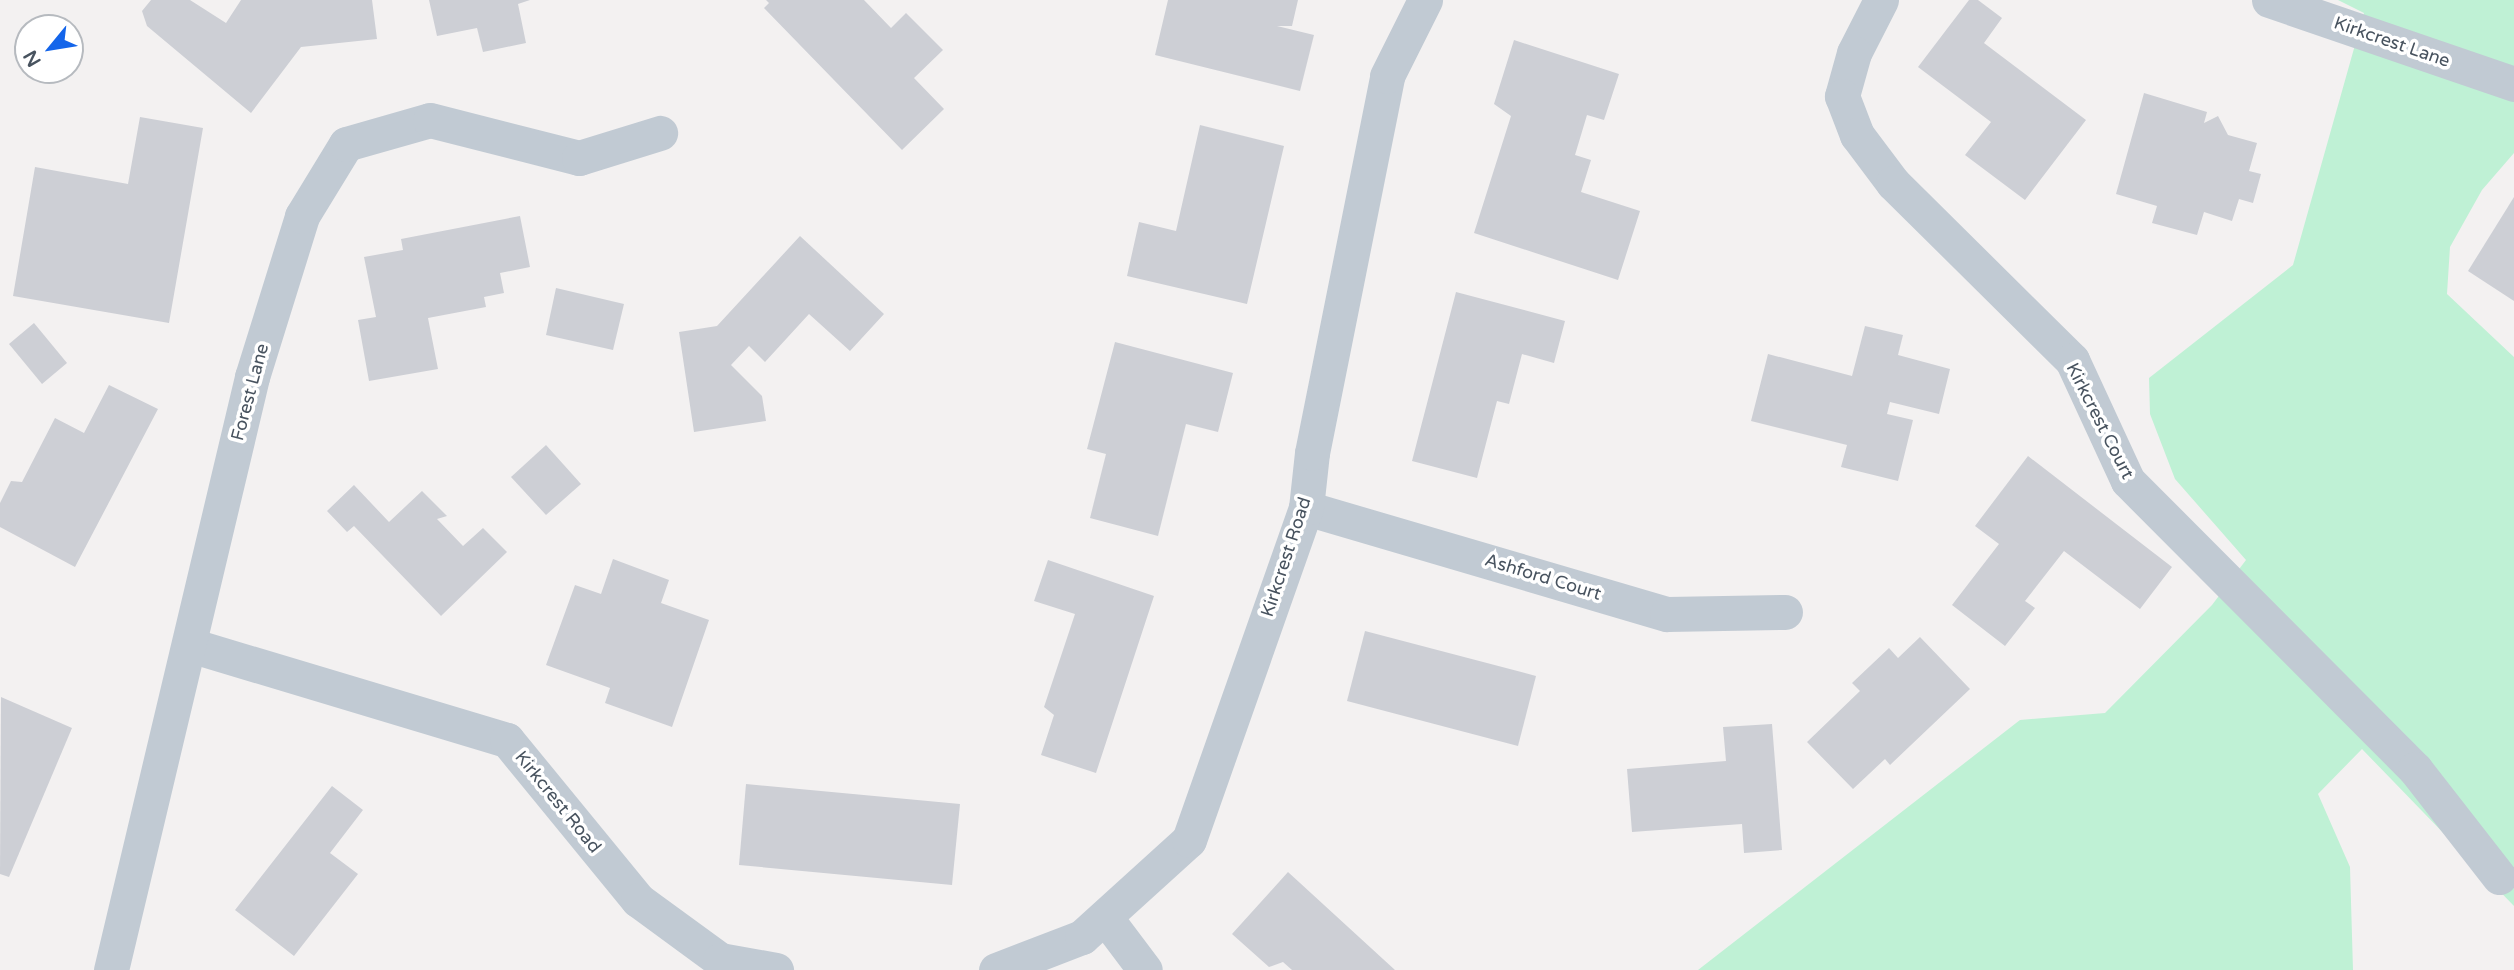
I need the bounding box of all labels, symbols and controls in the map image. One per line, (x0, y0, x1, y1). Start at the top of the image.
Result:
street label: Kirkcrest Lane (2331, 12, 2453, 72)
north arrow (14, 14, 84, 84)
text: N (19, 46, 46, 71)
street label: Forest Lane (227, 341, 273, 443)
street label: Kirkcrest Court (2061, 359, 2139, 483)
street label: Kirkcrest Road (1256, 494, 1316, 620)
street label: Ashford Court (1482, 549, 1604, 605)
street label: Kirkcrest Road (510, 747, 606, 857)

